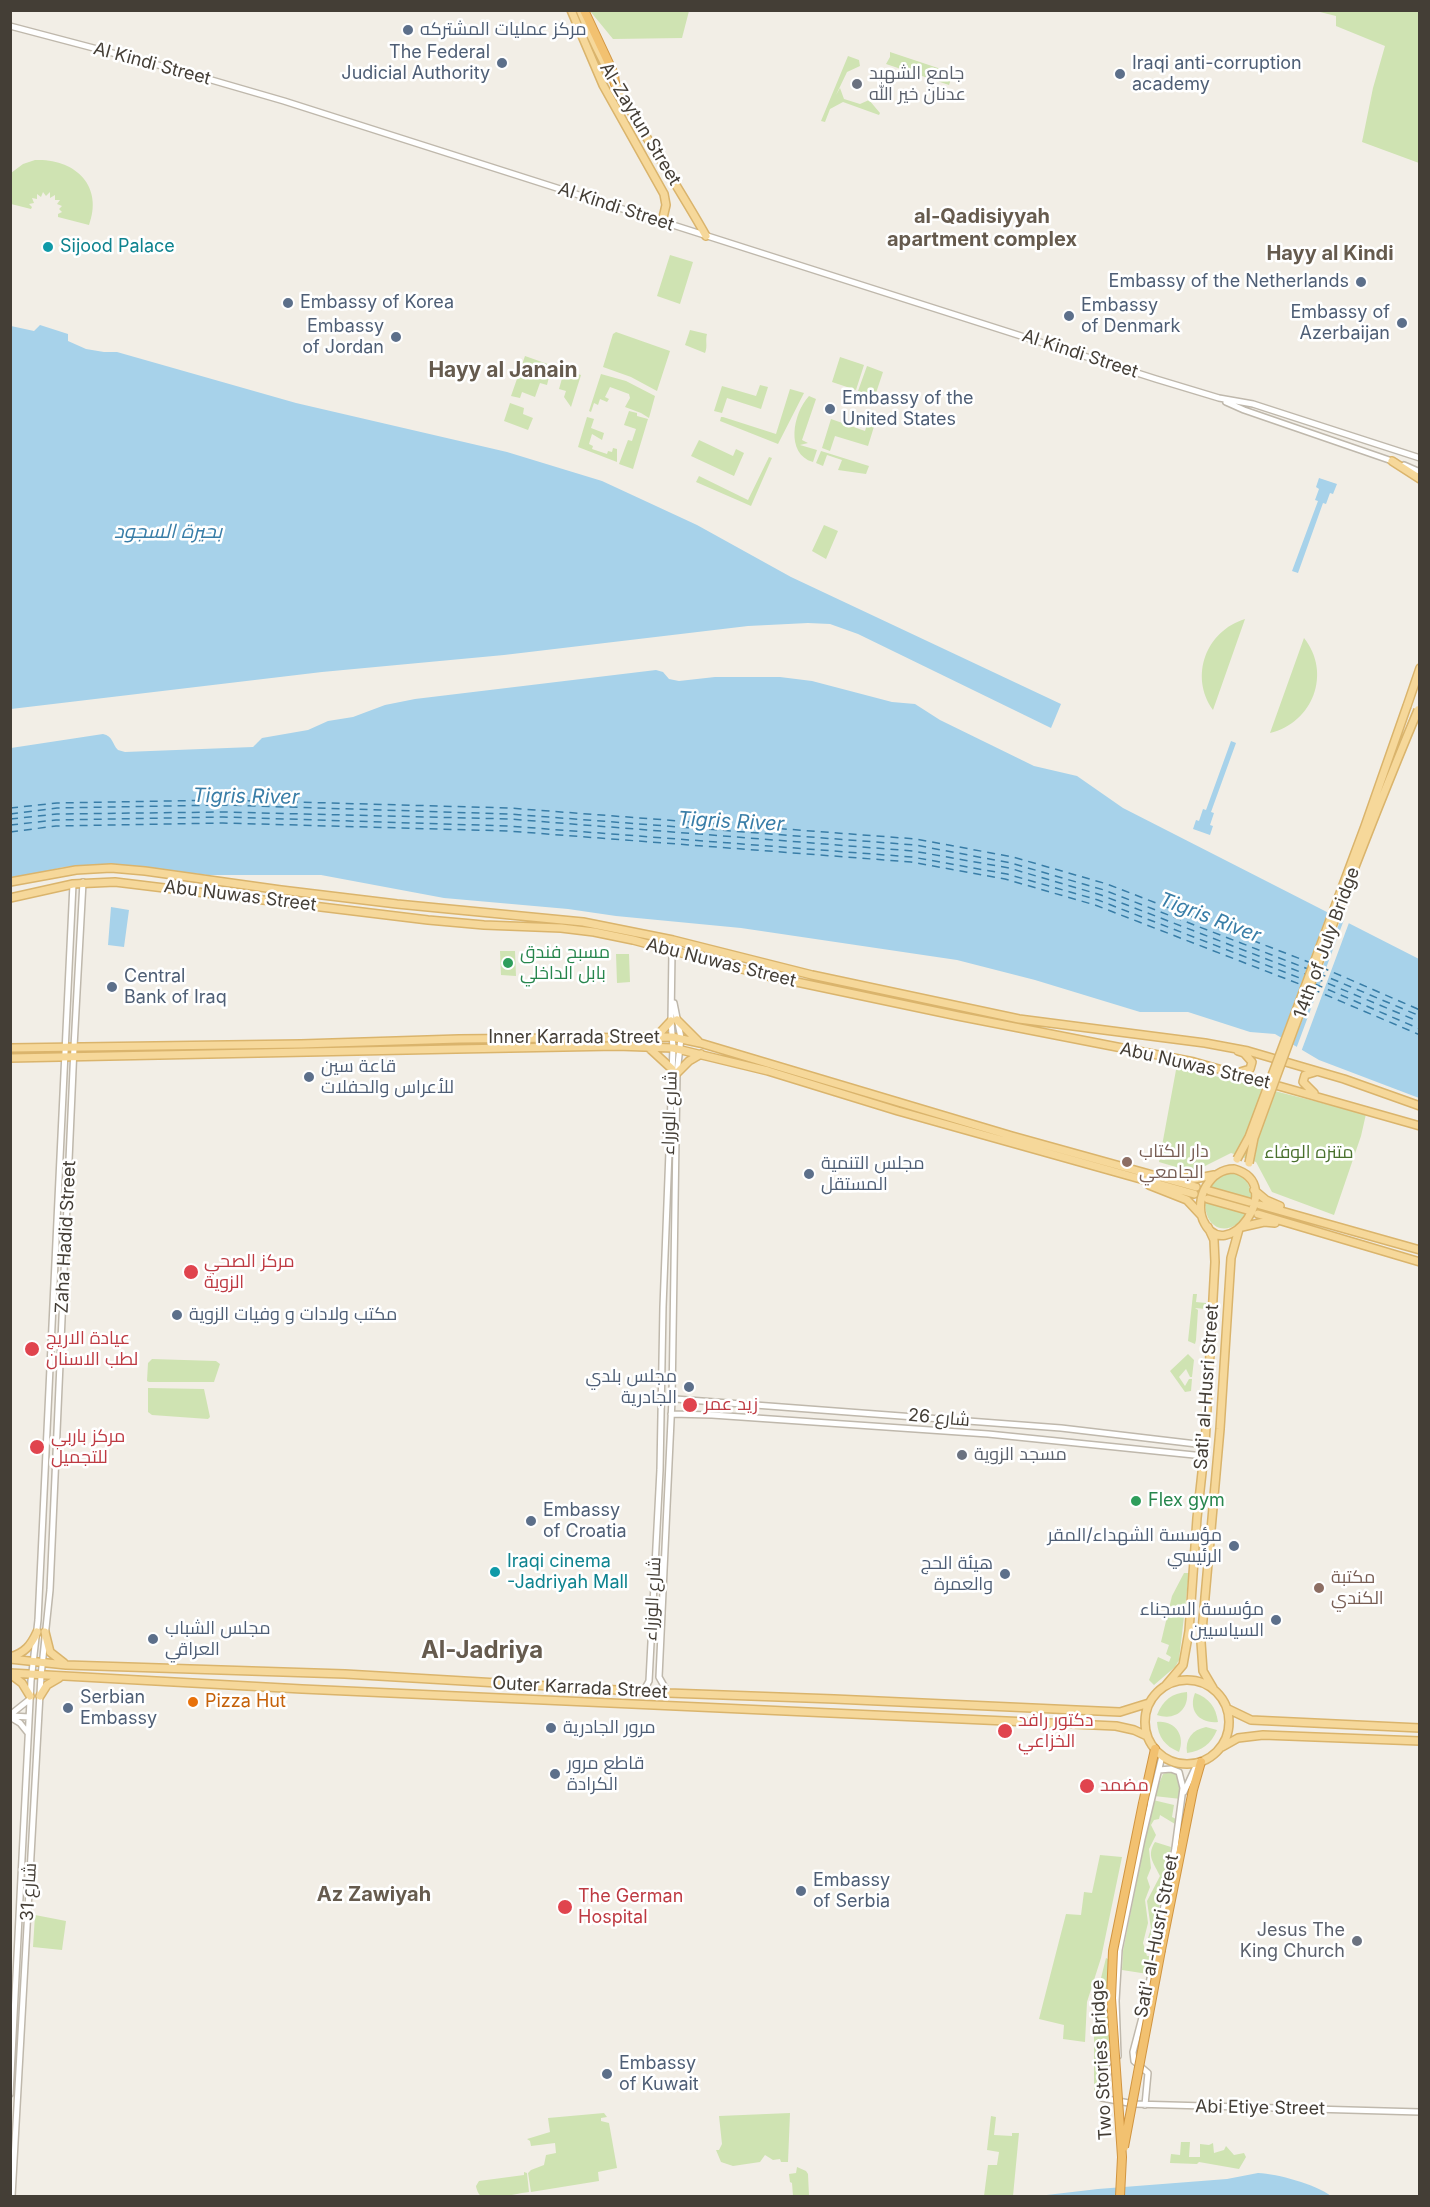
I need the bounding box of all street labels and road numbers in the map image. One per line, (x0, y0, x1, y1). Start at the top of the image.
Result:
street label: Al Kindi Street (91, 38, 213, 90)
street label: Al-Zaytun Street (595, 59, 685, 189)
street label: Al Kindi Street (555, 178, 677, 236)
street label: Al Kindi Street (1019, 325, 1141, 383)
street label: 14th of July Bridge (1290, 864, 1364, 1022)
street label: Abu Nuwas Street (162, 876, 318, 916)
street label: Abu Nuwas Street (644, 934, 798, 992)
street label: Inner Karrada Street (488, 1027, 660, 1049)
street label: Abu Nuwas Street (1118, 1038, 1272, 1094)
street label: شارع الوزراء (658, 1071, 682, 1155)
street label: Zaha Hadid Street (51, 1160, 81, 1314)
street label: Sati' al-Husri Street (1190, 1303, 1224, 1471)
street label: شارع 26 (907, 1405, 971, 1431)
street label: شارع الوزراء (640, 1556, 666, 1642)
street label: Outer Karrada Street (492, 1673, 668, 1703)
street label: Sati' al-Husri Street (1131, 1853, 1183, 2019)
street label: شارع 31 (17, 1862, 41, 1922)
street label: Two Stories Bridge (1087, 1979, 1117, 2141)
street label: Abi Etiye Street (1195, 2096, 1325, 2120)

